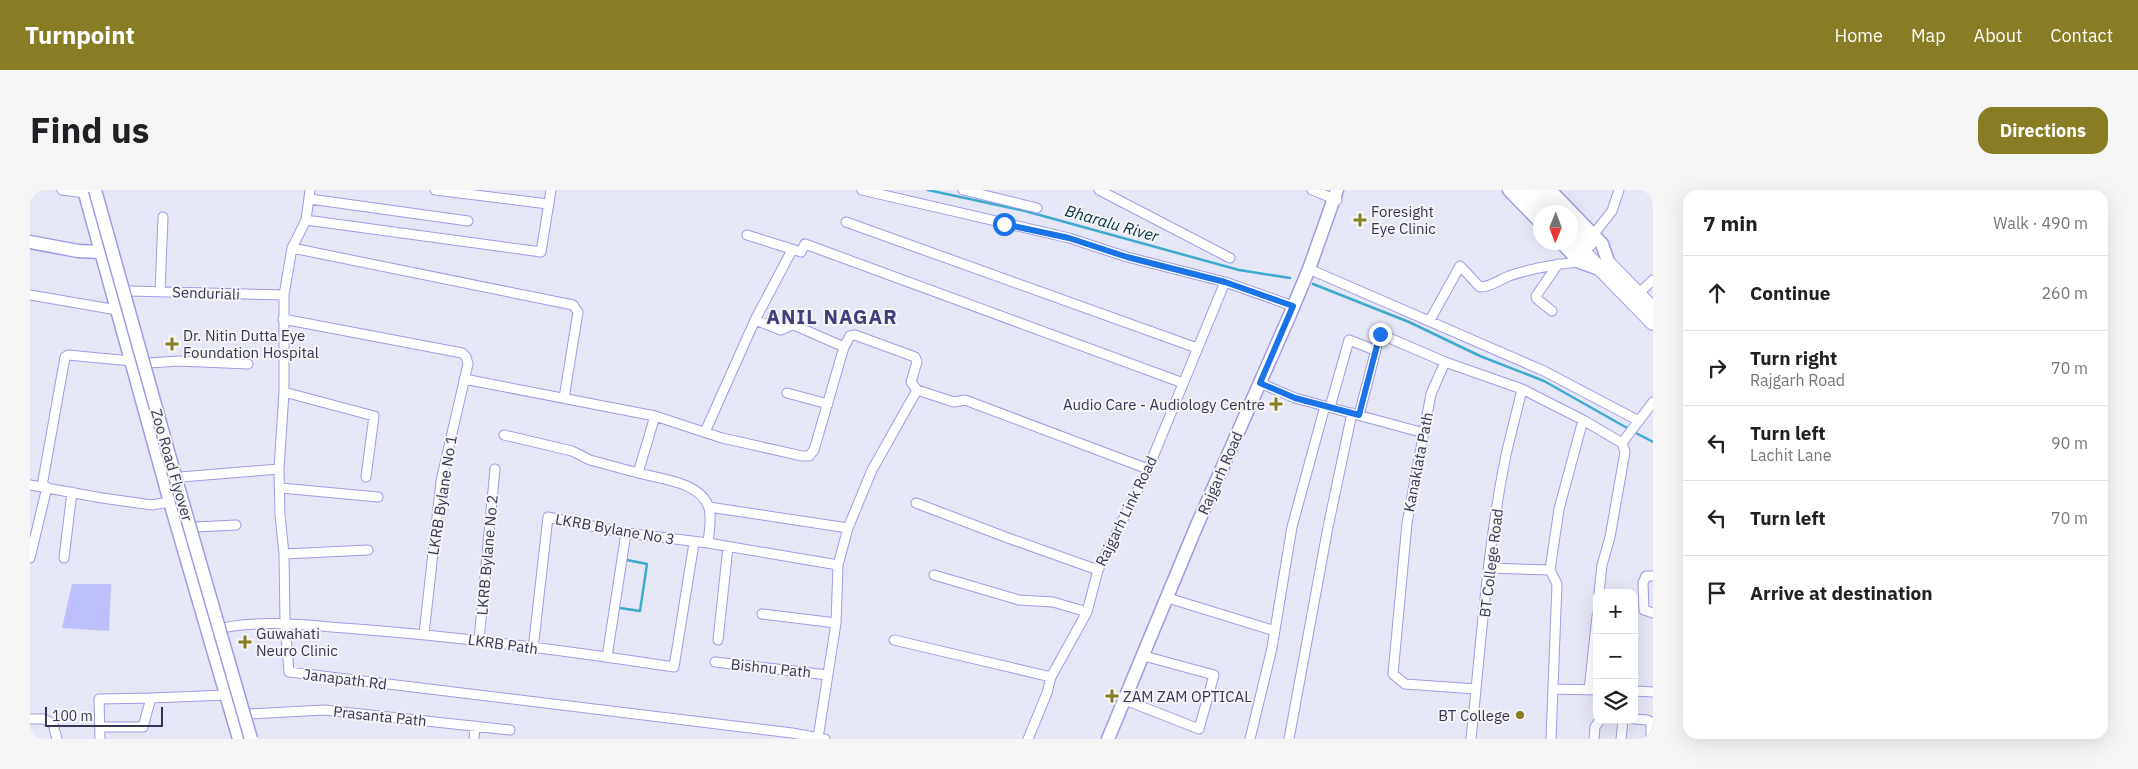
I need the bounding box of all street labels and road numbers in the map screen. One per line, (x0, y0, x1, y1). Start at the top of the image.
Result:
street label: Senduriali (172, 282, 240, 304)
street label: Zoo Road Flyover (147, 407, 197, 524)
street label: Kanaklata Path (1399, 410, 1437, 514)
street label: Rajgarh Road (1193, 428, 1247, 518)
street label: LKRB Bylane No 1 (423, 434, 461, 556)
street label: Rajgarh Link Road (1091, 453, 1161, 569)
street label: LKRB Bylane No 2 (472, 494, 502, 616)
street label: BT College Road (1475, 507, 1507, 619)
street label: LKRB Bylane No 3 (554, 509, 676, 549)
street label: LKRB Path (467, 630, 539, 658)
street label: Bishnu Path (730, 654, 812, 682)
street label: Janapath Rd (302, 664, 388, 694)
street label: Prasanta Path (332, 702, 428, 730)

